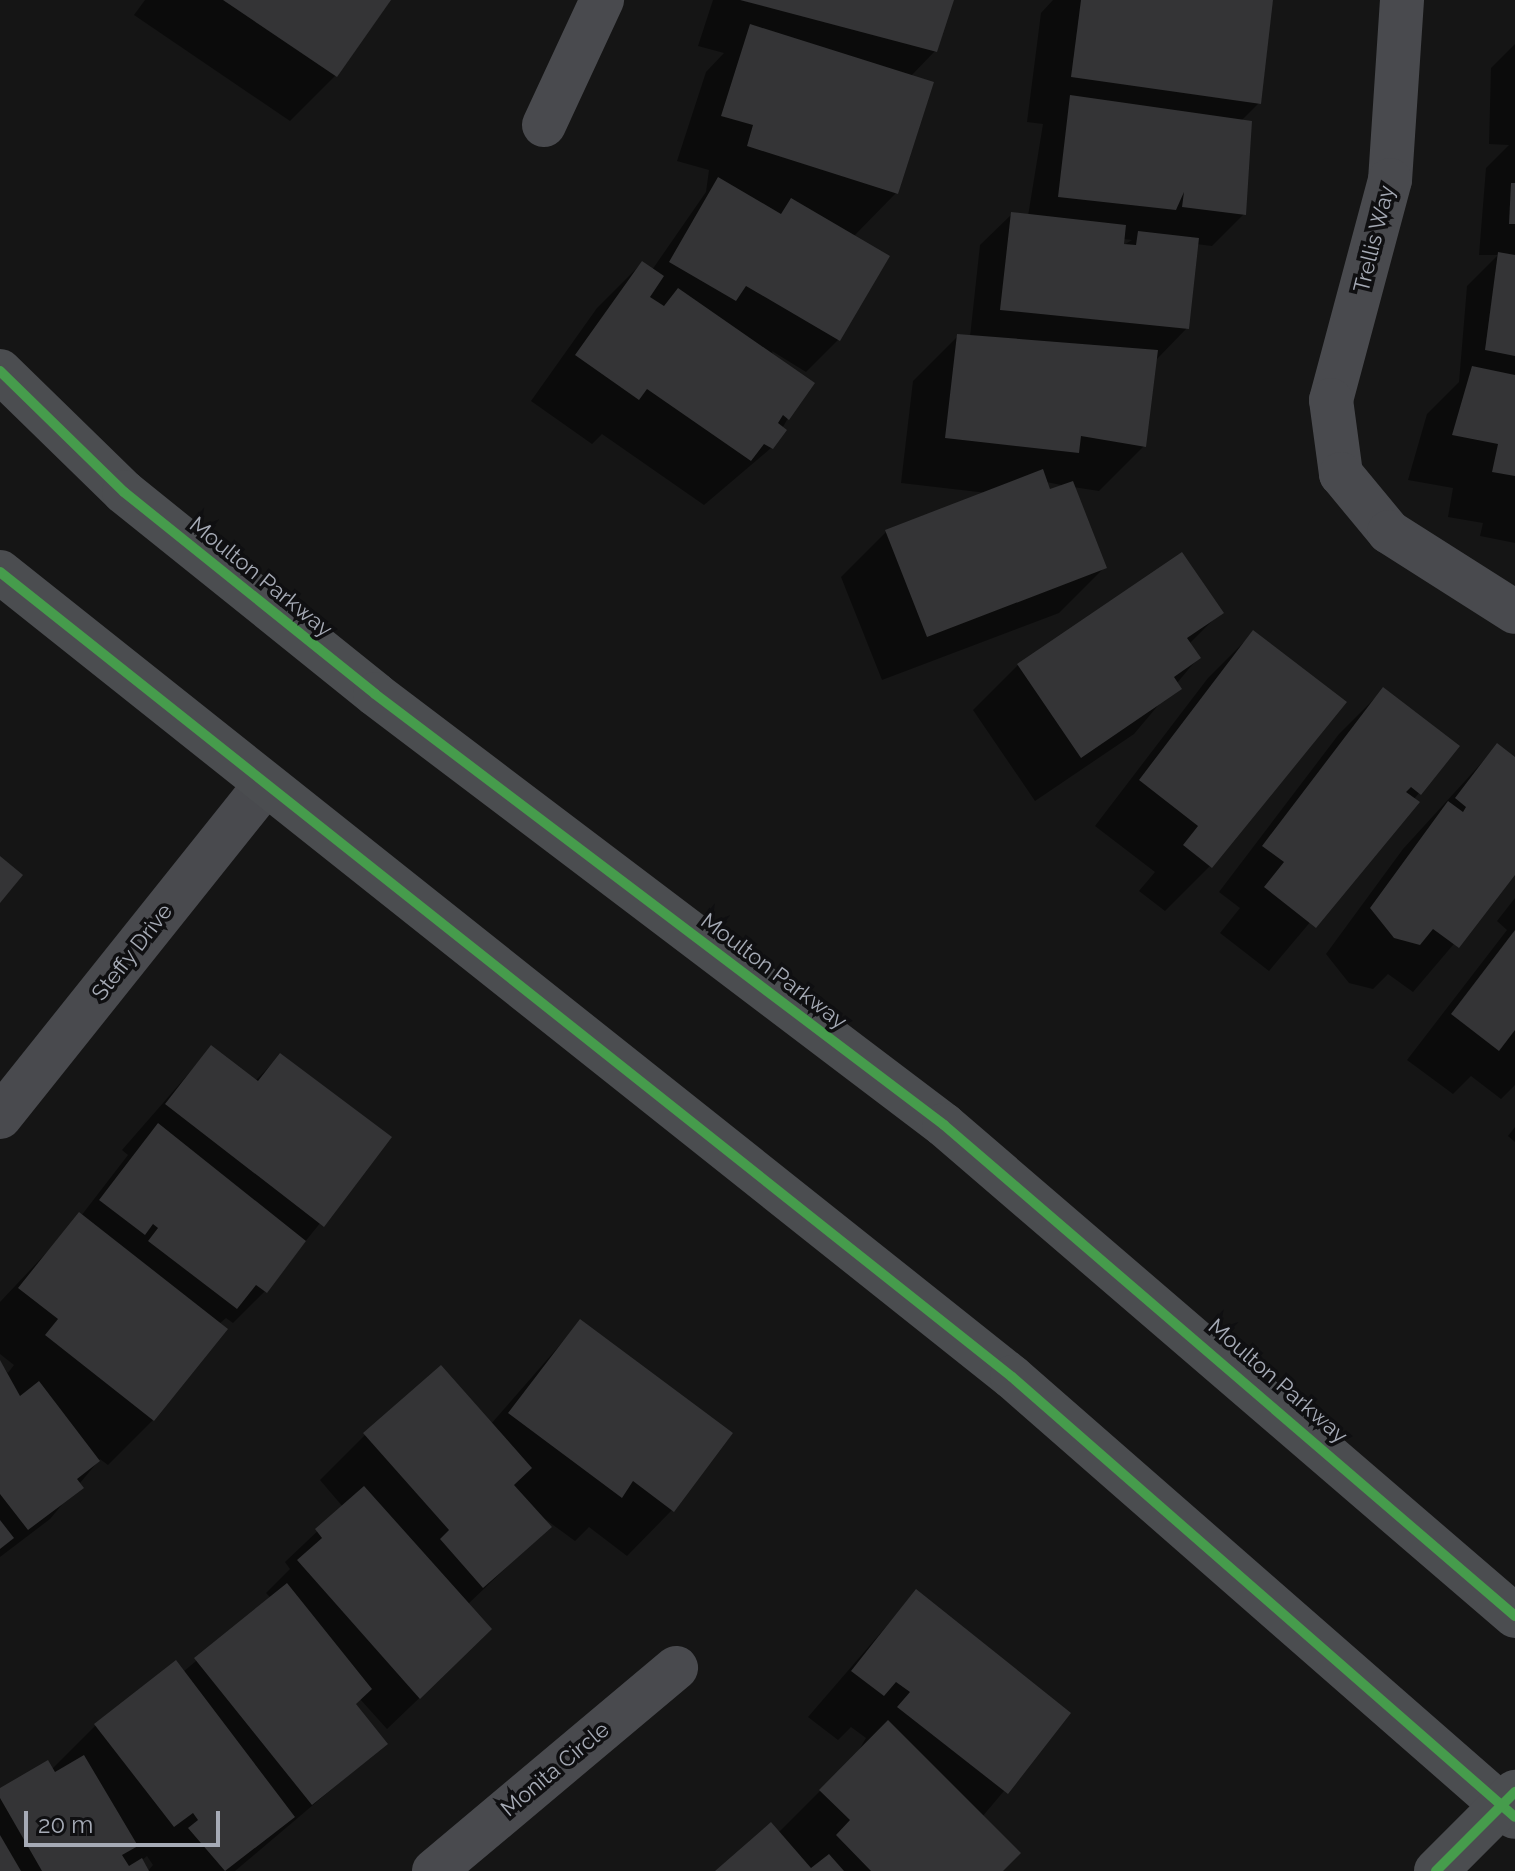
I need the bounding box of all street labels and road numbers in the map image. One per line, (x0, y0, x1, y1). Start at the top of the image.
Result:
street label: Trellis Way (1348, 182, 1400, 296)
street label: Moulton Parkway (184, 511, 338, 643)
street label: Steffy Drive (86, 898, 178, 1006)
street label: Moulton Parkway (696, 907, 852, 1035)
street label: Moulton Parkway (1203, 1313, 1353, 1449)
street label: Monita Circle (496, 1716, 614, 1822)

